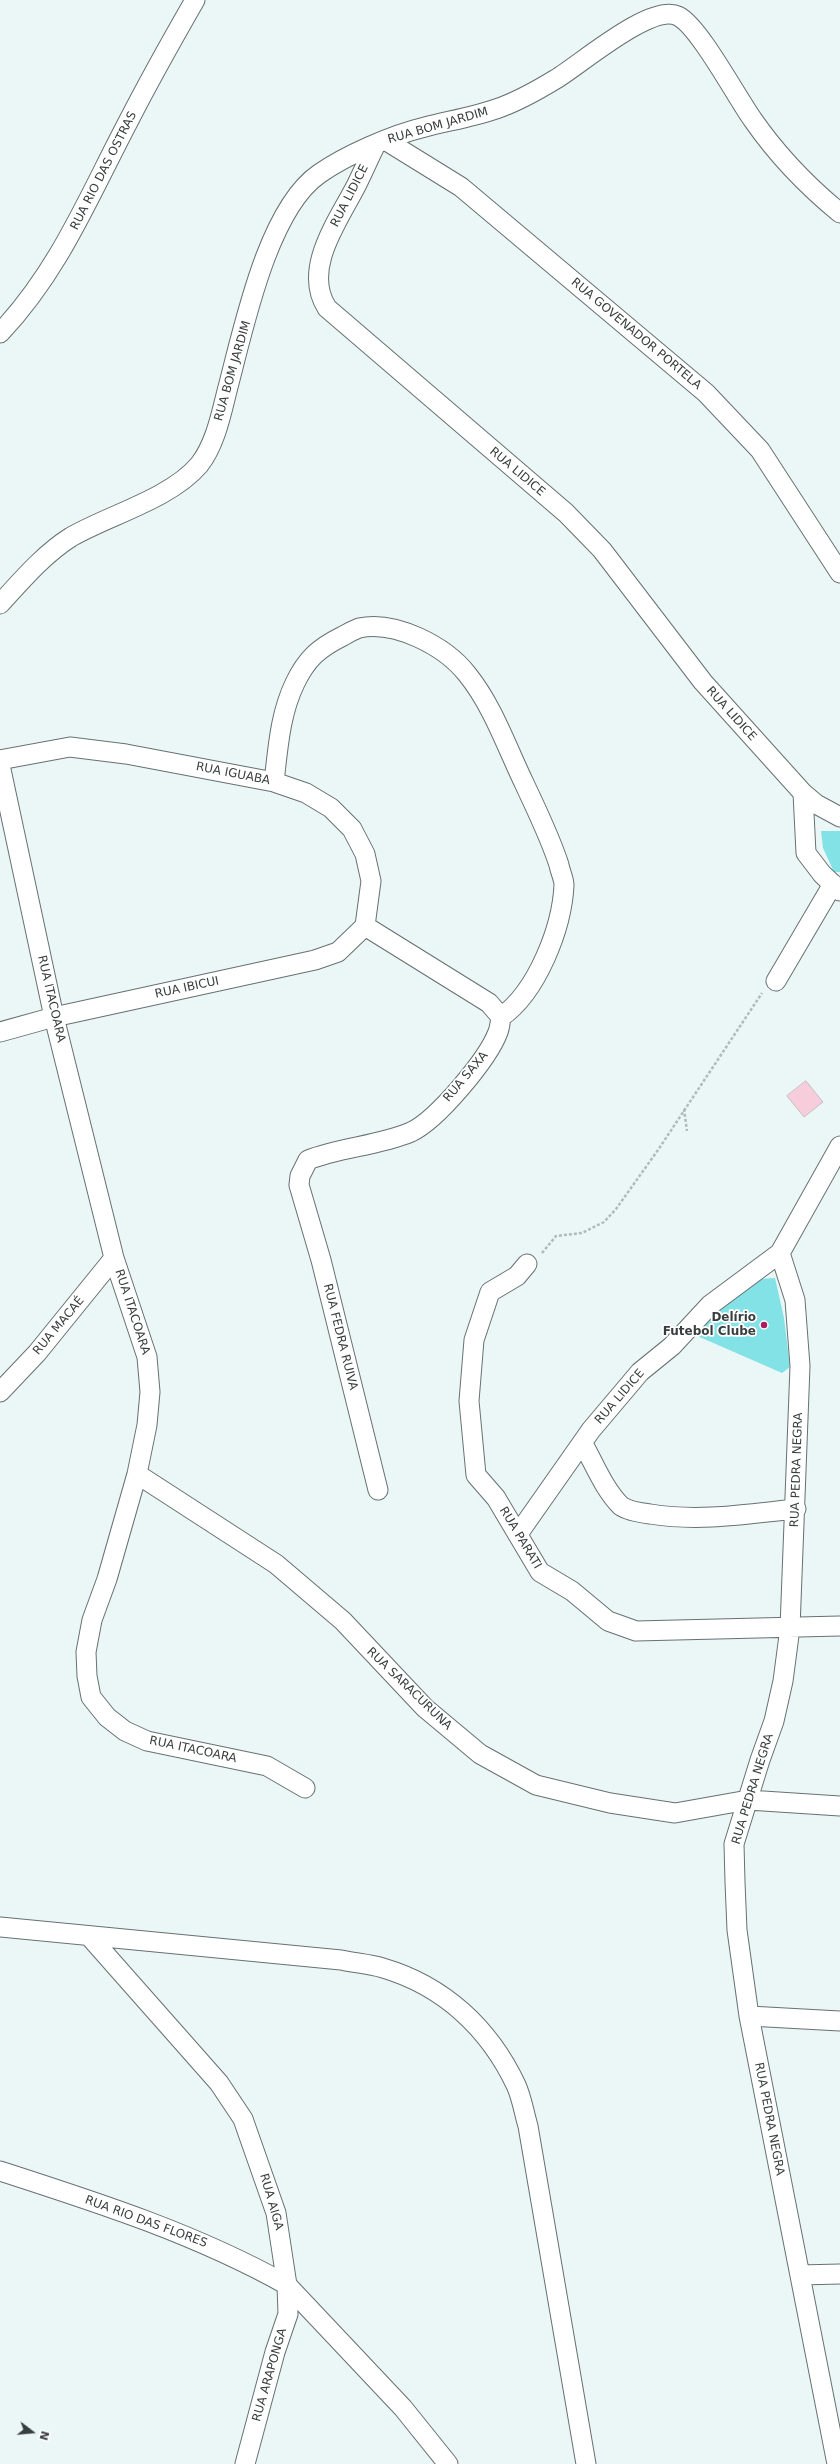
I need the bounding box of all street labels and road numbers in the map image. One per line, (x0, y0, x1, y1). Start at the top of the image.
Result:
street label: RUA BOM JARDIM (386, 105, 490, 147)
street label: RUA RIO DAS OSTRAS (68, 109, 140, 233)
street label: RUA LIDICE (328, 162, 372, 230)
street label: RUA GOVENADOR PORTELA (568, 275, 704, 393)
street label: RUA BOM JARDIM (212, 319, 254, 423)
street label: RUA LIDICE (486, 445, 548, 499)
street label: RUA LIDICE (703, 684, 759, 744)
street label: RUA IGUABA (195, 760, 271, 788)
street label: RUA ITACOARA (34, 954, 68, 1044)
street label: RUA IBICUI (154, 974, 220, 1002)
street label: RUA SAXA (441, 1049, 491, 1105)
street label: RUA ITACOARA (111, 1267, 153, 1357)
street label: RUA FEDRA RUIVA (320, 1282, 360, 1392)
street label: RUA MACAÉ (30, 1294, 88, 1358)
street label: RUA LIDICE (592, 1367, 648, 1427)
street label: RUA PEDRA NEGRA (788, 1412, 806, 1528)
street label: RUA PARATI (496, 1504, 544, 1572)
street label: RUA SARACURUNA (364, 1645, 454, 1733)
street label: RUA PEDRA NEGRA (729, 1732, 777, 1846)
street label: RUA ITACOARA (148, 1734, 238, 1766)
street label: RUA PEDRA NEGRA (751, 2061, 787, 2177)
street label: RUA AIGA (256, 2172, 286, 2232)
street label: RUA RIO DAS FLORES (83, 2193, 209, 2251)
street label: RUA ARAPONGA (250, 2327, 290, 2423)

